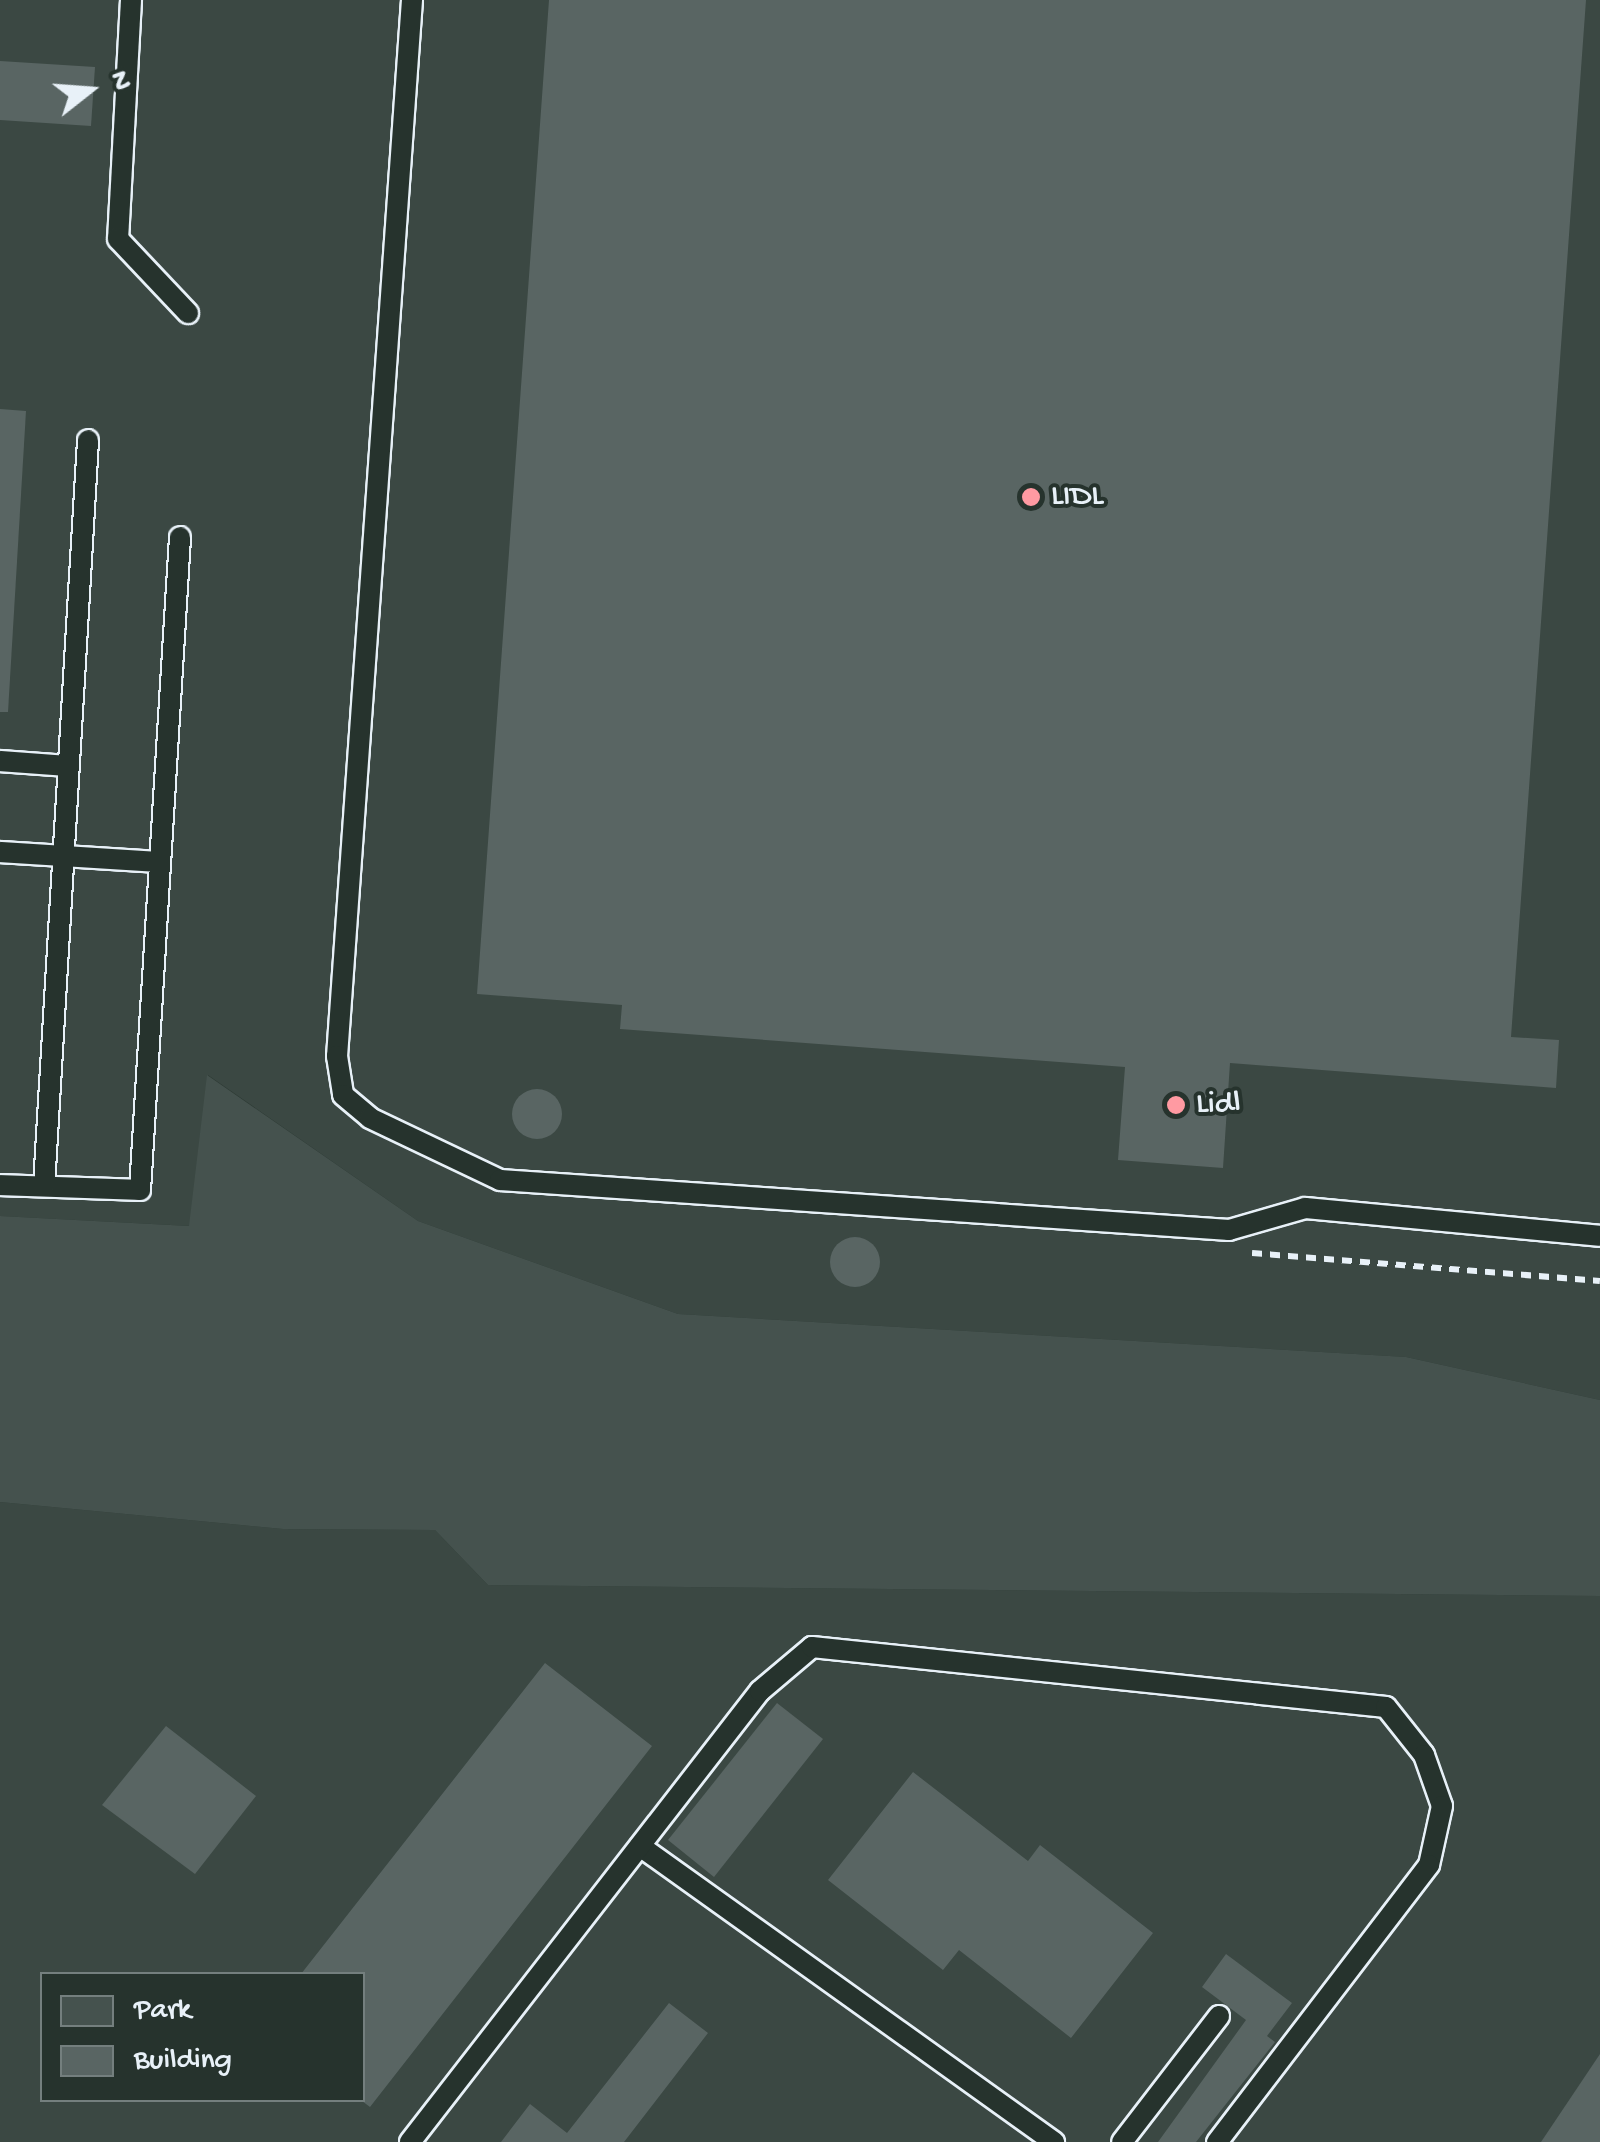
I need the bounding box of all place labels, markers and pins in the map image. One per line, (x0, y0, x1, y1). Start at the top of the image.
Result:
place label: LIDL (1051, 478, 1103, 516)
marker: LIDL (1020, 486, 1042, 508)
place label: Lidl (1196, 1086, 1240, 1124)
marker: Lidl (1165, 1094, 1187, 1116)

